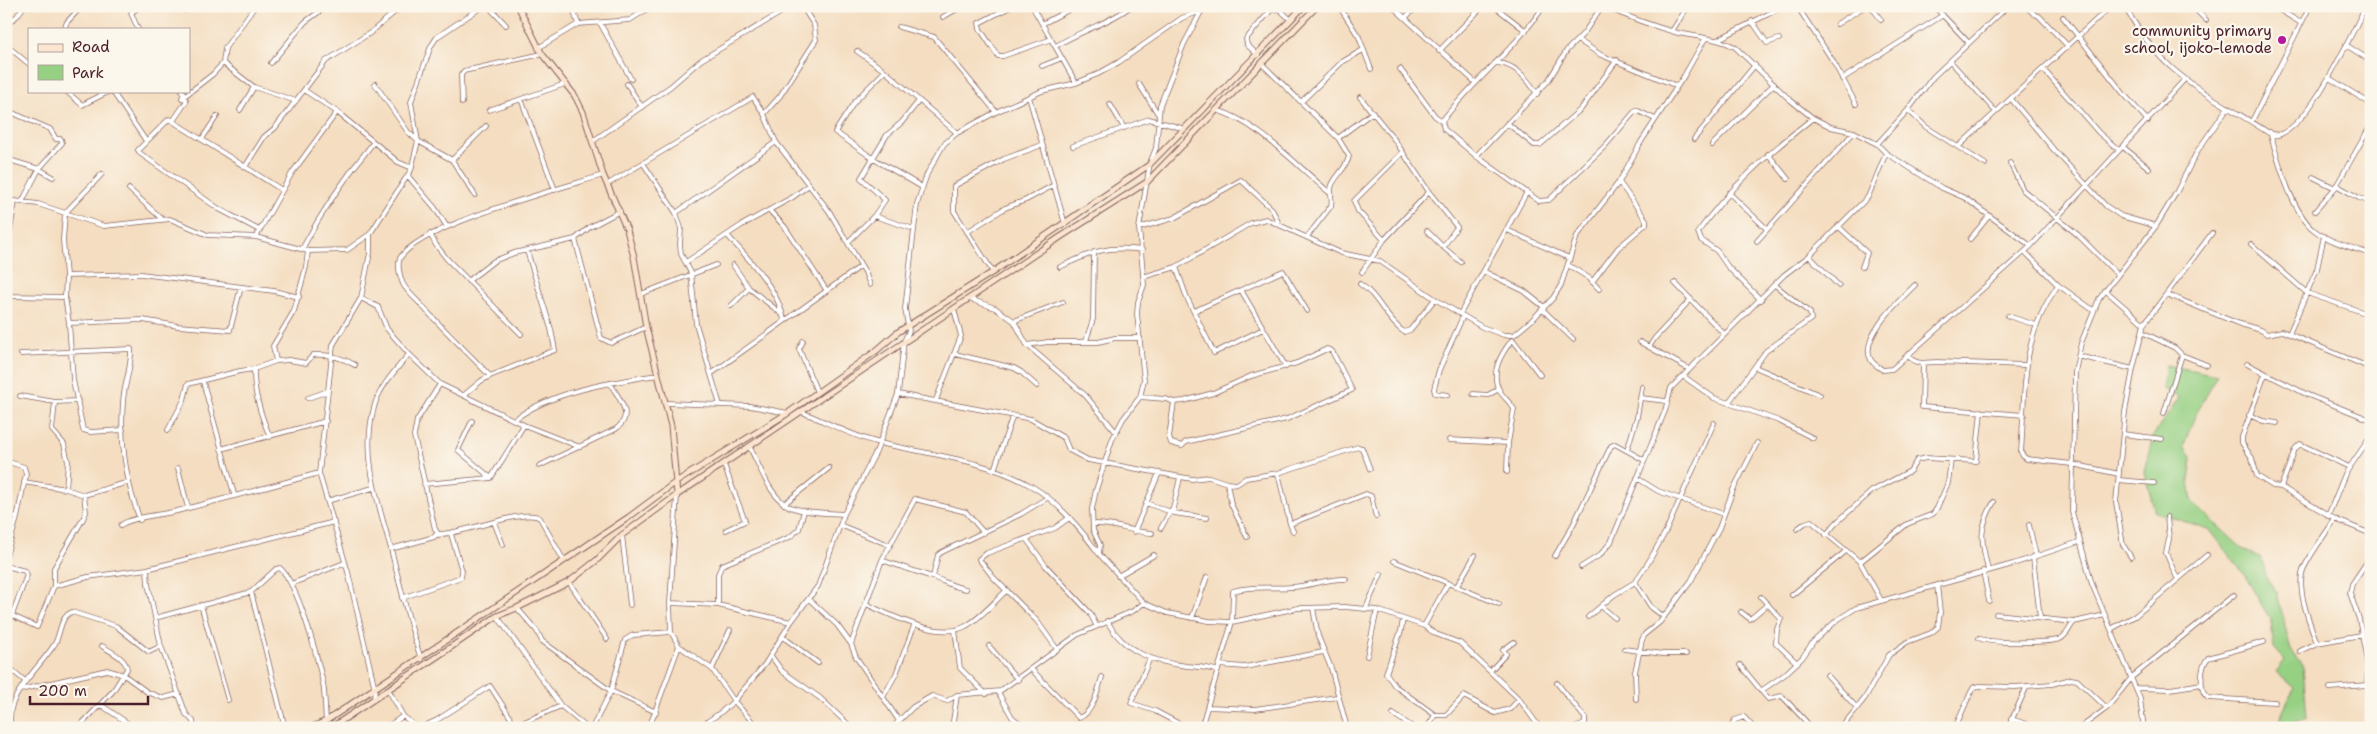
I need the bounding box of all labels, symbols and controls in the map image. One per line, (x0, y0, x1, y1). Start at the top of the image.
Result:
place label: community primary school, ijoko-lemode (2124, 21, 2272, 58)
legend (28, 28, 190, 92)
marker: community primary school, ijoko-lemode (2276, 34, 2288, 46)
text: Road (72, 37, 110, 57)
text: Park (72, 63, 104, 83)
scale bar (30, 674, 148, 706)
text: 200 m (38, 681, 87, 701)

